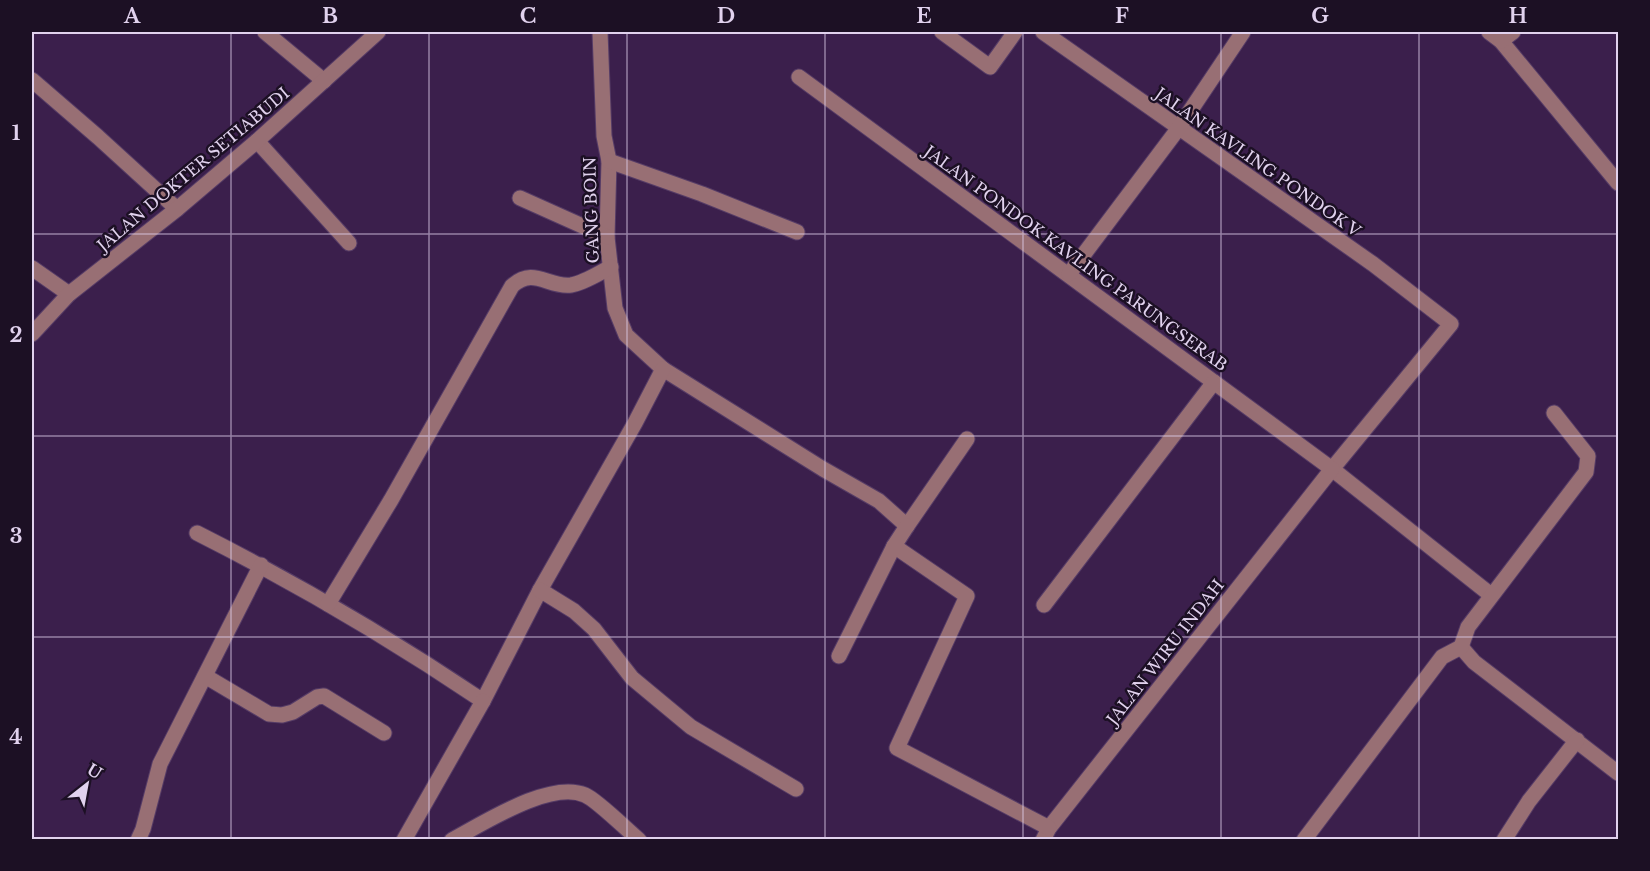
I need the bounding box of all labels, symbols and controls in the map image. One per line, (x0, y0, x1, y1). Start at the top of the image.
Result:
text: A (123, 4, 141, 28)
text: B (322, 4, 338, 28)
text: C (520, 4, 536, 28)
text: D (717, 4, 735, 28)
text: E (916, 4, 932, 28)
text: F (1115, 4, 1129, 28)
text: G (1311, 4, 1329, 28)
text: H (1509, 4, 1528, 28)
street label: JALAN KAVLING PONDOK V (1150, 82, 1365, 241)
street label: JALAN DOKTER SETIABUDI (91, 83, 293, 256)
text: 1 (12, 121, 21, 145)
street label: JALAN PONDOK KAVLING PARUNGSERAB (919, 140, 1232, 375)
street label: GANG BOIN (579, 156, 603, 264)
text: 2 (9, 323, 23, 347)
text: 3 (10, 524, 22, 548)
street label: JALAN WIRU INDAH (1101, 575, 1228, 730)
text: 4 (9, 725, 23, 749)
north arrow (57, 754, 117, 814)
text: U (84, 759, 106, 783)

